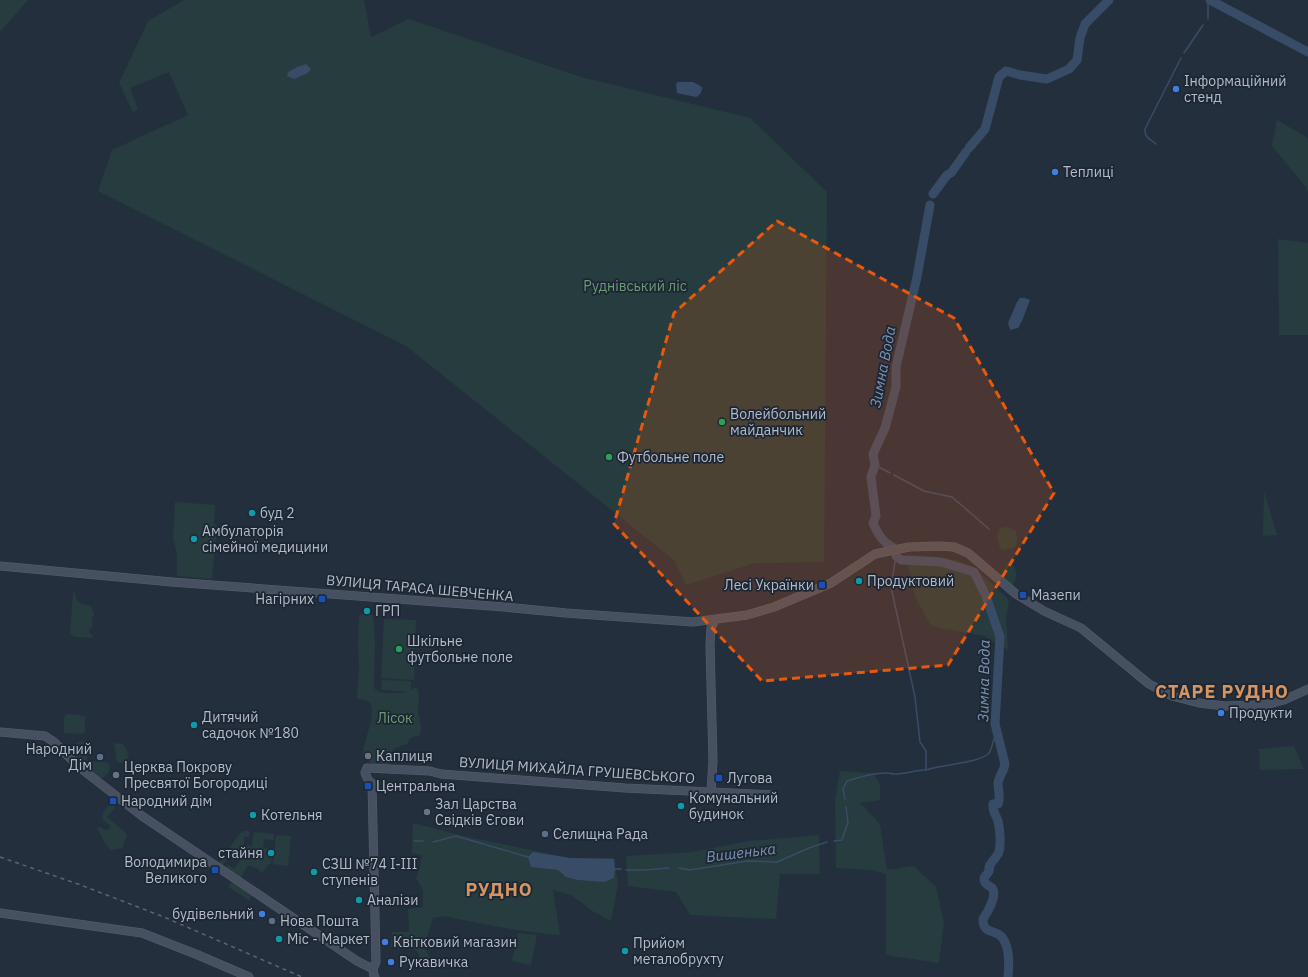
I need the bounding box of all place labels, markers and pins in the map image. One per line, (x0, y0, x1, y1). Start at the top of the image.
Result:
place label: Інформаційний стенд (1184, 72, 1286, 106)
marker: Інформаційний стенд (1171, 84, 1181, 94)
place label: Теплиці (1063, 163, 1114, 181)
marker: Теплиці (1050, 167, 1060, 177)
place label: Волейбольний майданчик (730, 405, 826, 439)
marker: Волейбольний майданчик (717, 417, 727, 427)
place label: Футбольне поле (617, 448, 725, 466)
marker: Футбольне поле (604, 452, 614, 462)
place label: буд 2 (260, 504, 295, 522)
marker: буд 2 (247, 508, 257, 518)
place label: Амбулаторія сімейної медицини (202, 522, 328, 556)
marker: Амбулаторія сімейної медицини (189, 534, 199, 544)
place label: Продуктовий (867, 572, 954, 590)
place label: Лесі Українки (724, 576, 814, 594)
marker: Продуктовий (854, 576, 864, 586)
marker: Лесі Українки (817, 580, 827, 590)
place label: Мазепи (1031, 586, 1081, 604)
place label: Нагірних (255, 590, 314, 608)
marker: Мазепи (1018, 590, 1028, 600)
marker: Нагірних (317, 594, 327, 604)
place label: ГРП (375, 602, 400, 620)
marker: ГРП (362, 606, 372, 616)
place label: Шкільне футбольне поле (407, 632, 513, 666)
marker: Шкільне футбольне поле (394, 644, 404, 654)
place label: Продукти (1229, 704, 1292, 722)
place label: Дитячий садочок №180 (202, 708, 299, 742)
marker: Продукти (1216, 708, 1226, 718)
marker: Дитячий садочок №180 (189, 720, 199, 730)
place label: Народний Дім (26, 740, 92, 774)
place label: Каплиця (376, 747, 433, 765)
marker: Каплиця (363, 751, 373, 761)
marker: Народний Дім (95, 752, 105, 762)
place label: Церква Покрову Пресвятої Богородиці (124, 758, 268, 792)
place label: Лугова (727, 769, 773, 787)
marker: Церква Покрову Пресвятої Богородиці (111, 770, 121, 780)
marker: Лугова (714, 773, 724, 783)
place label: Центральна (376, 777, 456, 795)
marker: Центральна (363, 781, 373, 791)
place label: Комунальний будинок (689, 789, 778, 823)
place label: Народний дім (121, 792, 212, 810)
place label: Зал Царства Свідків Єгови (435, 795, 524, 829)
marker: Народний дім (108, 796, 118, 806)
marker: Комунальний будинок (676, 801, 686, 811)
place label: Котельня (261, 806, 323, 824)
marker: Зал Царства Свідків Єгови (422, 807, 432, 817)
marker: Котельня (248, 810, 258, 820)
place label: Селищна Рада (553, 825, 649, 843)
marker: Селищна Рада (540, 829, 550, 839)
place label: стайня (218, 844, 263, 862)
marker: стайня (266, 848, 276, 858)
place label: Володимира Великого (124, 853, 208, 887)
place label: СЗШ №74 І-ІІІ ступенів (322, 855, 417, 889)
marker: Володимира Великого (210, 865, 220, 875)
marker: СЗШ №74 І-ІІІ ступенів (309, 867, 319, 877)
place label: Аналізи (367, 891, 418, 909)
marker: Аналізи (354, 895, 364, 905)
place label: будівельний (172, 905, 254, 923)
marker: будівельний (257, 909, 267, 919)
place label: Нова Пошта (280, 912, 359, 930)
marker: Нова Пошта (267, 916, 277, 926)
place label: Міс - Маркет (287, 930, 370, 948)
place label: Квітковий магазин (393, 933, 517, 951)
marker: Міс - Маркет (274, 934, 284, 944)
place label: Прийом металобрухту (633, 934, 724, 968)
marker: Квітковий магазин (380, 937, 390, 947)
marker: Прийом металобрухту (620, 946, 630, 956)
place label: Рукавичка (399, 953, 469, 971)
marker: Рукавичка (386, 957, 396, 967)

